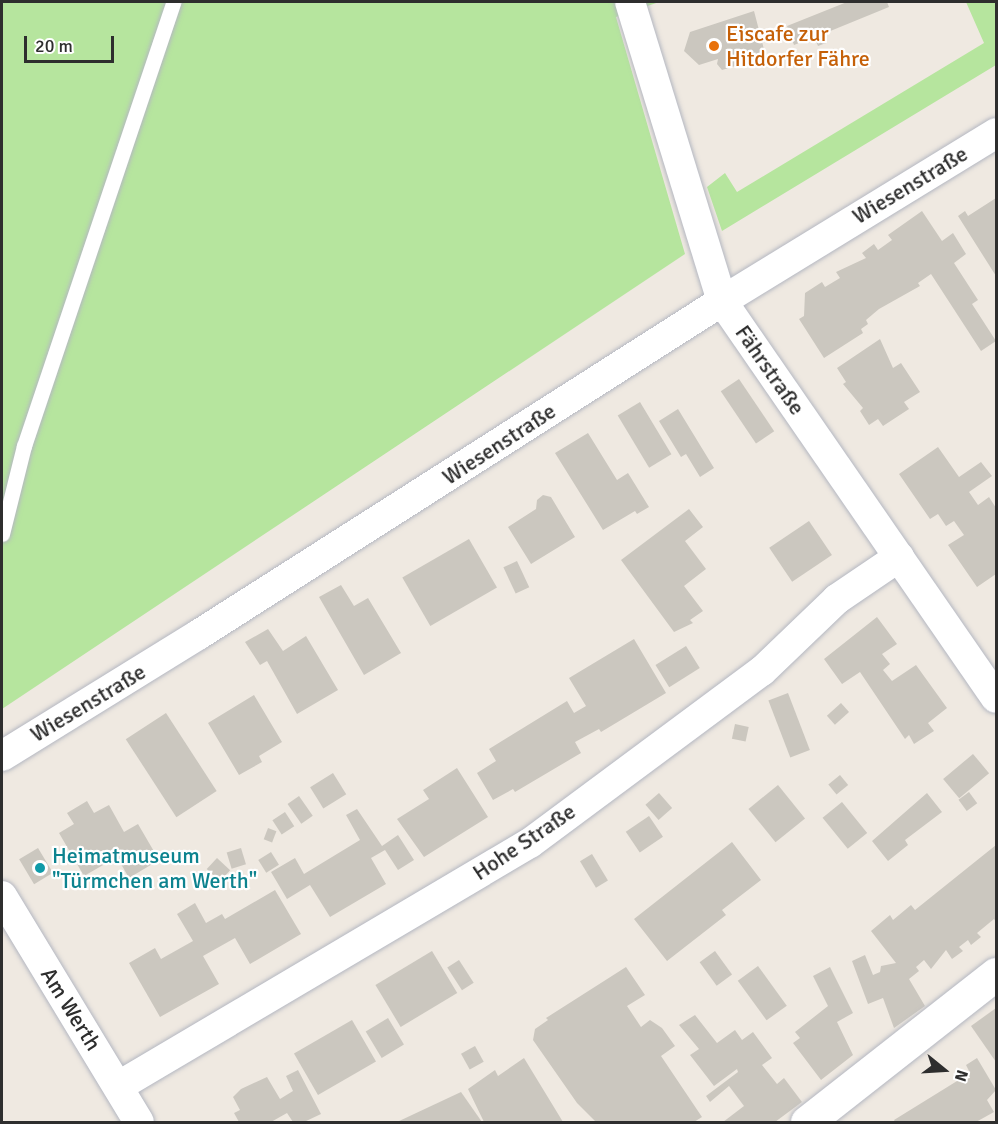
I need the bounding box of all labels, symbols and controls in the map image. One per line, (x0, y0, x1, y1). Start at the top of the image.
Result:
place label: Eiscafe zur Hitdorfer Fähre (726, 20, 870, 72)
scale bar (27, 24, 117, 62)
text: 20 m (35, 35, 73, 57)
marker: Eiscafe zur Hitdorfer Fähre (707, 39, 721, 53)
street label: Wiesenstraße (848, 140, 972, 230)
street label: Fährstraße (730, 320, 810, 420)
street label: Wiesenstraße (437, 398, 561, 490)
street label: Wiesenstraße (26, 658, 150, 748)
street label: Hohe Straße (468, 798, 580, 886)
place label: Heimatmuseum "Türmchen am Werth" (52, 842, 257, 894)
marker: Heimatmuseum "Türmchen am Werth" (33, 861, 47, 875)
street label: Am Werth (35, 963, 107, 1055)
north arrow (914, 1040, 974, 1100)
text: N (950, 1067, 972, 1084)

